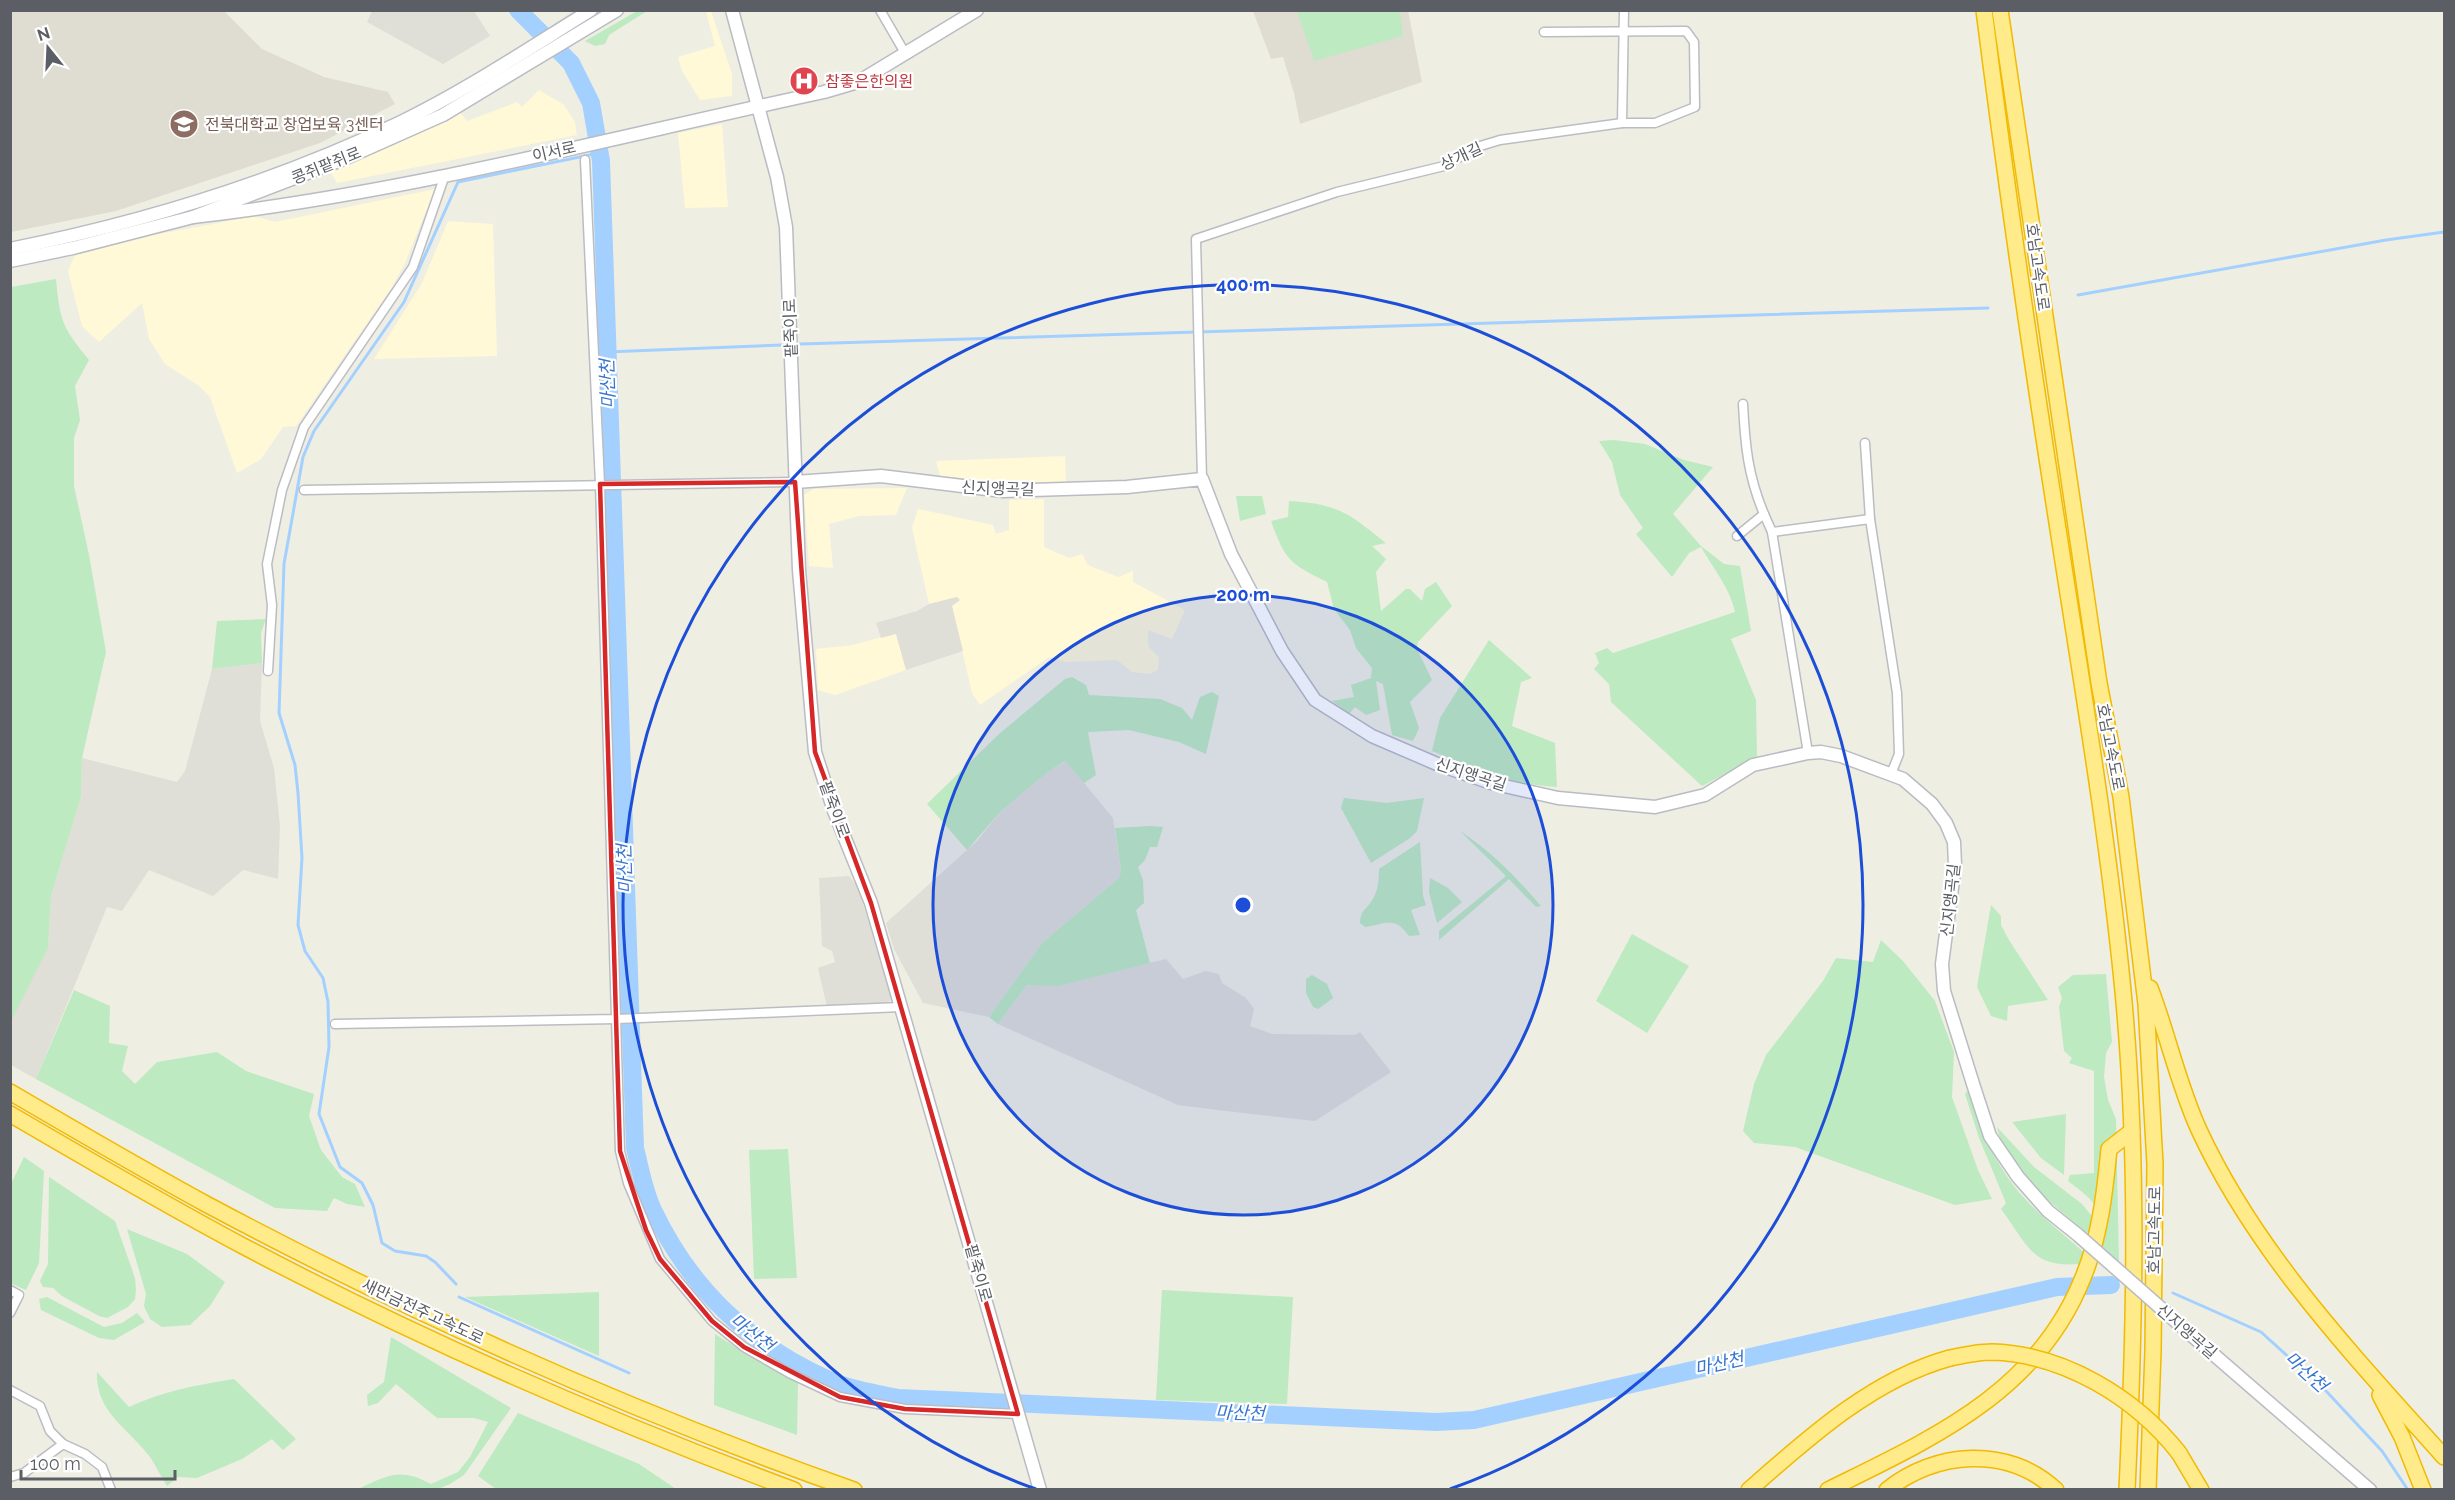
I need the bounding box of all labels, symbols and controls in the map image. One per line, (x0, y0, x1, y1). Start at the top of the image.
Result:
north arrow (18, 18, 78, 78)
text: N (35, 23, 52, 45)
hospital icon: 참좋은한의원 (788, 65, 820, 97)
place label: 참좋은한의원 (825, 72, 913, 91)
school or university icon: 전북대학교 창업보육 3센터 (168, 108, 200, 140)
place label: 전북대학교 창업보육 3센터 (205, 115, 384, 134)
street label: 이서로 (530, 137, 578, 166)
street label: 상개길 (1437, 139, 1485, 174)
street label: 콩쥐팥쥐로 (289, 143, 364, 188)
street label: 호남고속도로 (2022, 222, 2053, 312)
text: 400 m (1216, 274, 1270, 295)
street label: 팥죽이로 (780, 298, 801, 358)
water label: 마산천 (596, 356, 619, 409)
street label: 신지앵곡길 (961, 478, 1035, 499)
text: 200 m (1216, 584, 1270, 605)
street label: 호남고속도로 (2093, 702, 2128, 793)
street label: 신지앵곡길 (1433, 754, 1509, 795)
street label: 팥죽이로 (816, 778, 854, 840)
water label: 마산천 (613, 841, 636, 894)
street label: 신지앵곡길 (1937, 862, 1964, 938)
centre of rings (1233, 895, 1253, 915)
street label: 호남고속도로 (2144, 1185, 2165, 1274)
street label: 팥죽이로 (961, 1242, 996, 1304)
street label: 새만금전주고속도로 (359, 1275, 487, 1348)
street label: 신지앵곡길 (2153, 1300, 2221, 1363)
water label: 마산천 (726, 1309, 780, 1358)
water label: 마산천 (1692, 1347, 1748, 1379)
water label: 마산천 (2281, 1347, 2334, 1398)
water label: 마산천 (1215, 1401, 1268, 1424)
scale bar (21, 1443, 176, 1481)
text: 100 m (30, 1453, 81, 1474)

